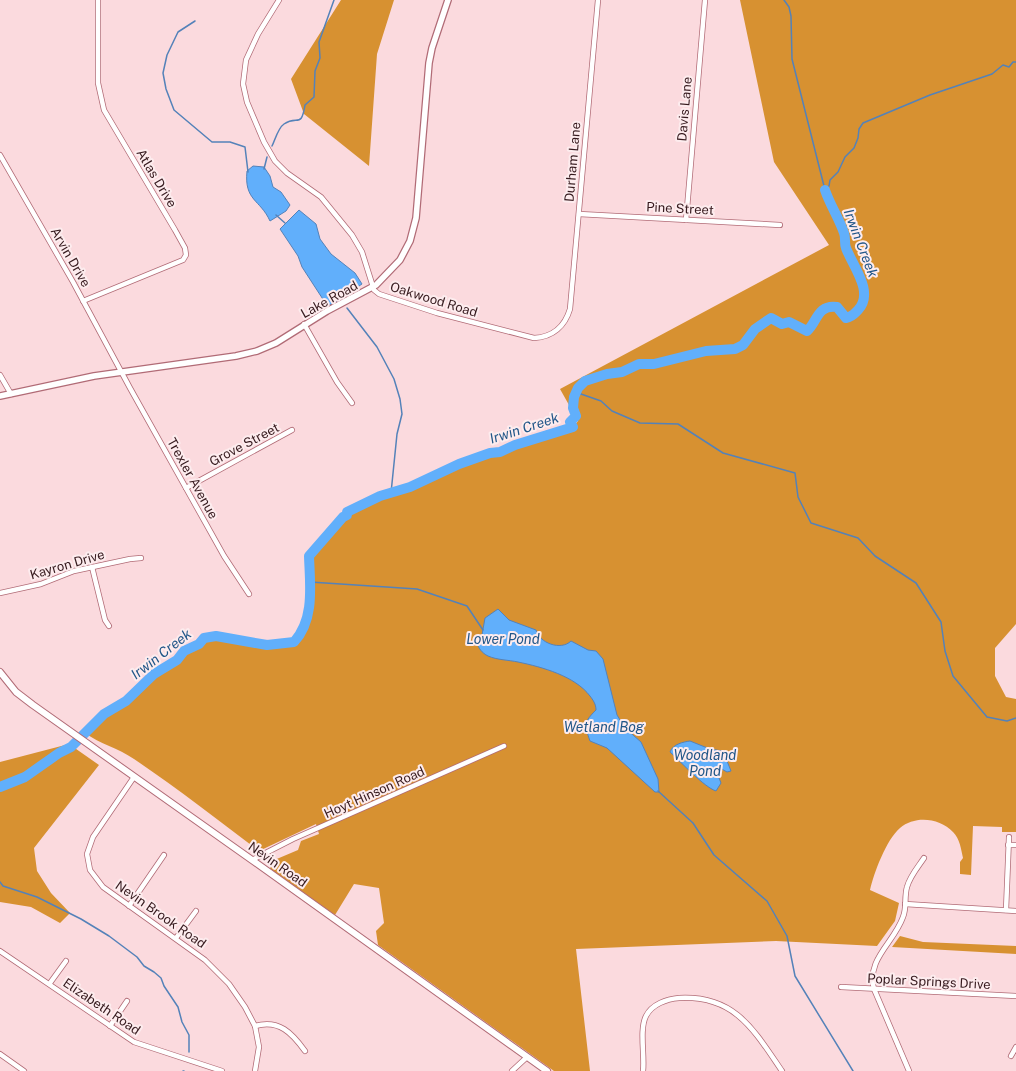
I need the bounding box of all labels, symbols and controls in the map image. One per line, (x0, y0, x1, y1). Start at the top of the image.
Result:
street label: Davis Lane (674, 76, 695, 142)
street label: Durham Lane (562, 121, 583, 203)
street label: Atlas Drive (133, 146, 180, 210)
street label: Pine Street (646, 199, 714, 218)
water label: Irwin Creek (841, 207, 881, 280)
street label: Arvin Drive (48, 225, 94, 290)
street label: Lake Road (298, 278, 360, 321)
street label: Oakwood Road (388, 279, 479, 320)
water label: Irwin Creek (487, 409, 561, 447)
street label: Grove Street (207, 420, 282, 469)
street label: Trexler Avenue (164, 435, 221, 521)
street label: Kayron Drive (28, 547, 106, 582)
water label: Irwin Creek (128, 625, 195, 682)
water label: Lower Pond (466, 631, 540, 647)
water label: Wetland Bog (564, 719, 645, 735)
water label: Woodland Pond (674, 747, 736, 779)
street label: Hoyt Hinson Road (322, 764, 427, 821)
street label: Nevin Road (245, 839, 310, 890)
street label: Nevin Brook Road (113, 878, 209, 951)
street label: Poplar Springs Drive (867, 971, 991, 992)
street label: Elizabeth Road (60, 975, 143, 1038)

